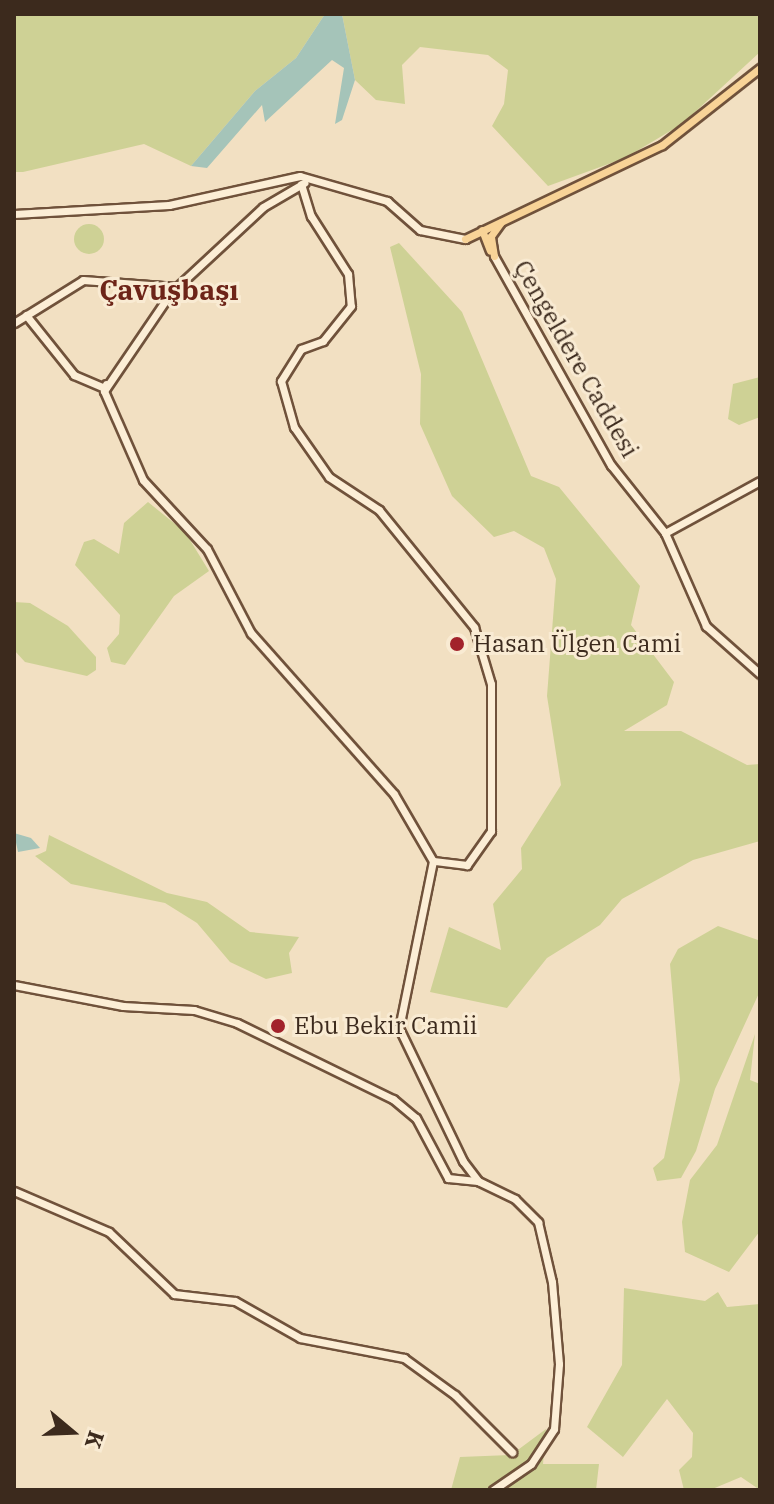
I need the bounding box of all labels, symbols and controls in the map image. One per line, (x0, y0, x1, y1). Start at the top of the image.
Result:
street label: Çengeldere Caddesi (508, 255, 644, 463)
district label: Çavuşbaşı (99, 273, 239, 307)
place label: Hasan Ülgen Cami (473, 630, 681, 658)
marker: Hasan Ülgen Cami (448, 635, 466, 653)
place label: Ebu Bekir Camii (294, 1012, 477, 1040)
marker: Ebu Bekir Camii (269, 1017, 287, 1035)
north arrow (32, 1392, 112, 1472)
text: K (79, 1427, 112, 1453)

